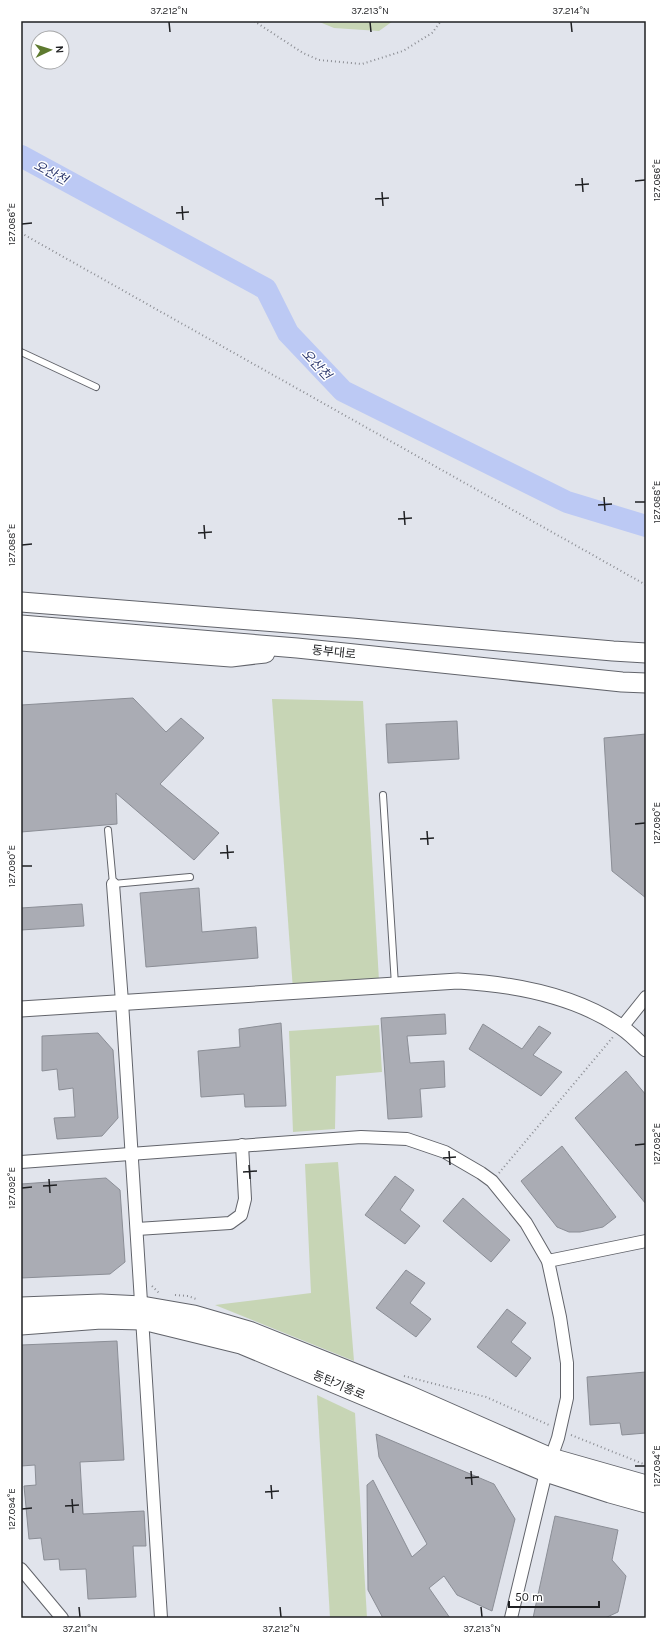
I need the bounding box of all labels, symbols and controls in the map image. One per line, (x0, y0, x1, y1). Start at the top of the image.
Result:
text: 37.212°N (150, 5, 188, 17)
text: 37.213°N (351, 5, 389, 17)
text: 37.214°N (552, 5, 590, 17)
north arrow (30, 30, 70, 70)
text: N (53, 45, 66, 54)
water label: 오산천 (31, 157, 71, 188)
text: 127.086°E (651, 159, 663, 201)
text: 127.086°E (6, 203, 18, 245)
water label: 오산천 (299, 346, 335, 383)
text: 127.088°E (651, 481, 663, 523)
text: 127.088°E (6, 524, 18, 566)
street label: 동부대로 (311, 643, 357, 661)
text: 127.090°E (651, 802, 663, 844)
text: 127.090°E (6, 845, 18, 887)
text: 127.092°E (651, 1123, 663, 1165)
text: 127.092°E (6, 1167, 18, 1209)
street label: 동탄기흥로 (311, 1368, 367, 1402)
text: 127.094°E (651, 1445, 663, 1487)
text: 127.094°E (6, 1488, 18, 1530)
scale bar (509, 1583, 599, 1609)
text: 50 m (515, 1590, 543, 1604)
text: 37.211°N (62, 1623, 98, 1635)
text: 37.212°N (262, 1623, 300, 1635)
text: 37.213°N (463, 1623, 501, 1635)

